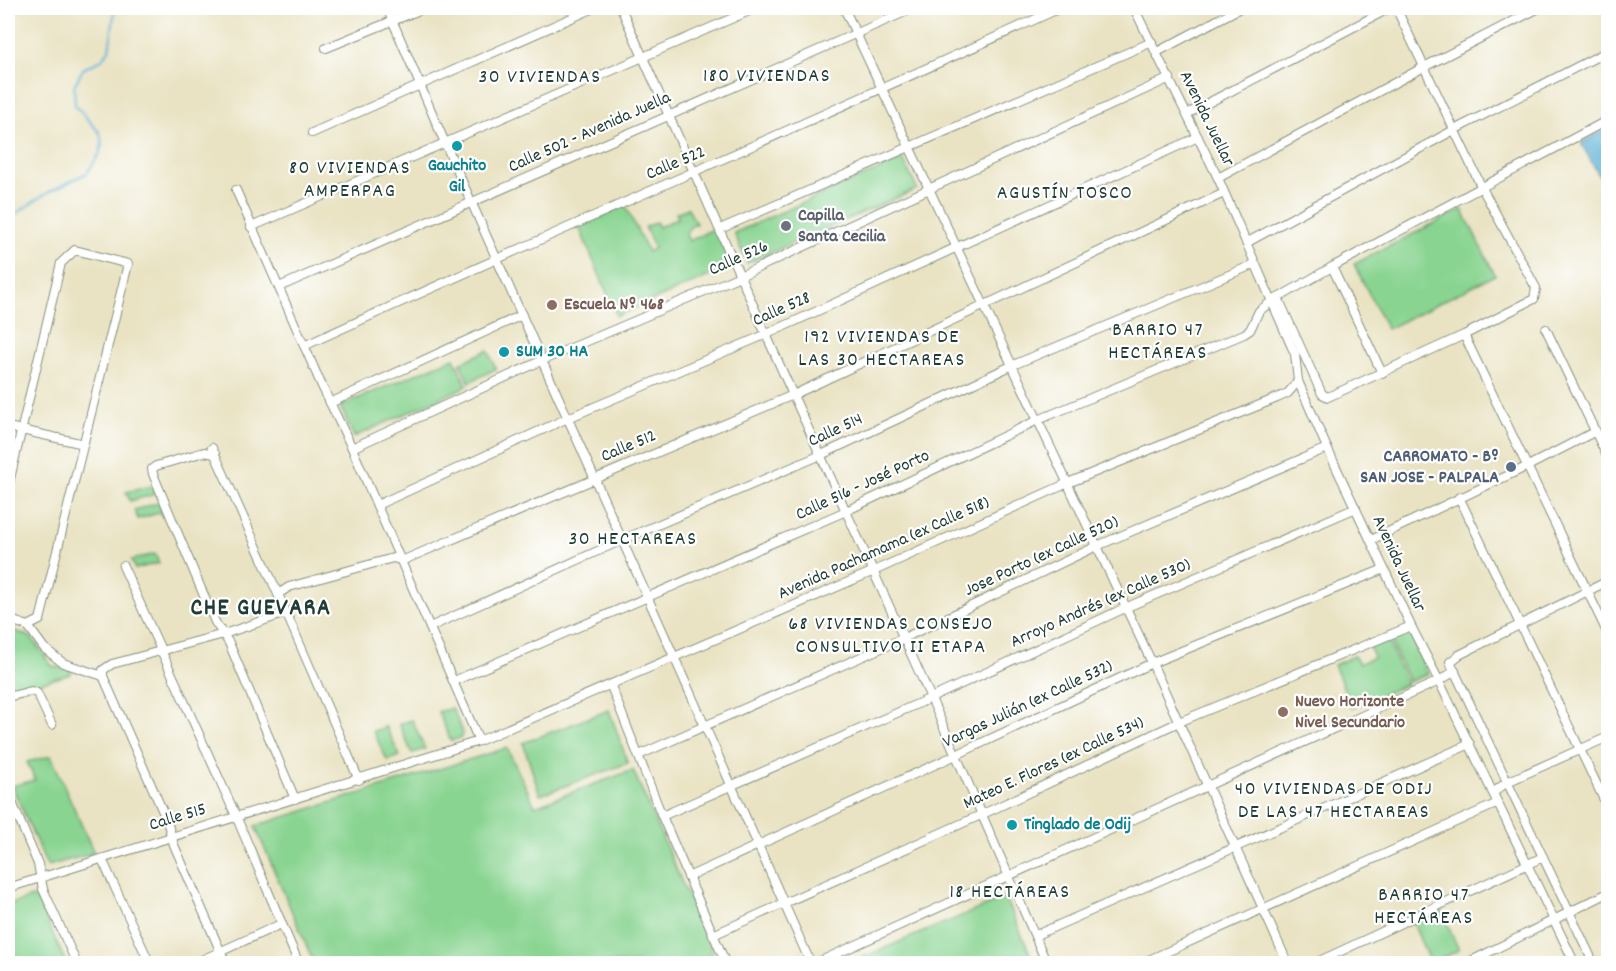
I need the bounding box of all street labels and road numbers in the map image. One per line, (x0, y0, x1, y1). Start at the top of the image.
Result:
street label: Avenida Juellar (1172, 67, 1240, 171)
street label: Calle 502 - Avenida Juella (505, 86, 676, 180)
street label: Calle 522 (643, 140, 709, 188)
street label: Calle 526 (705, 235, 773, 283)
street label: Calle 528 (749, 286, 815, 334)
street label: Calle 514 (805, 407, 867, 455)
street label: Calle 512 (597, 424, 661, 470)
street label: Calle 516 - José Porto (792, 444, 934, 528)
street label: Avenida Pachamama (ex Calle 518) (774, 491, 994, 607)
street label: Jose Porto (ex Calle 520) (961, 510, 1123, 604)
street label: Avenida Juellar (1365, 512, 1431, 617)
street label: Arroyo Andrés (ex Calle 530) (1007, 553, 1195, 655)
street label: Vargas Julián (ex Calle 532) (939, 655, 1117, 755)
street label: Mateo E. Flores (ex Calle 534) (959, 711, 1149, 817)
street label: Calle 515 (146, 797, 210, 839)

